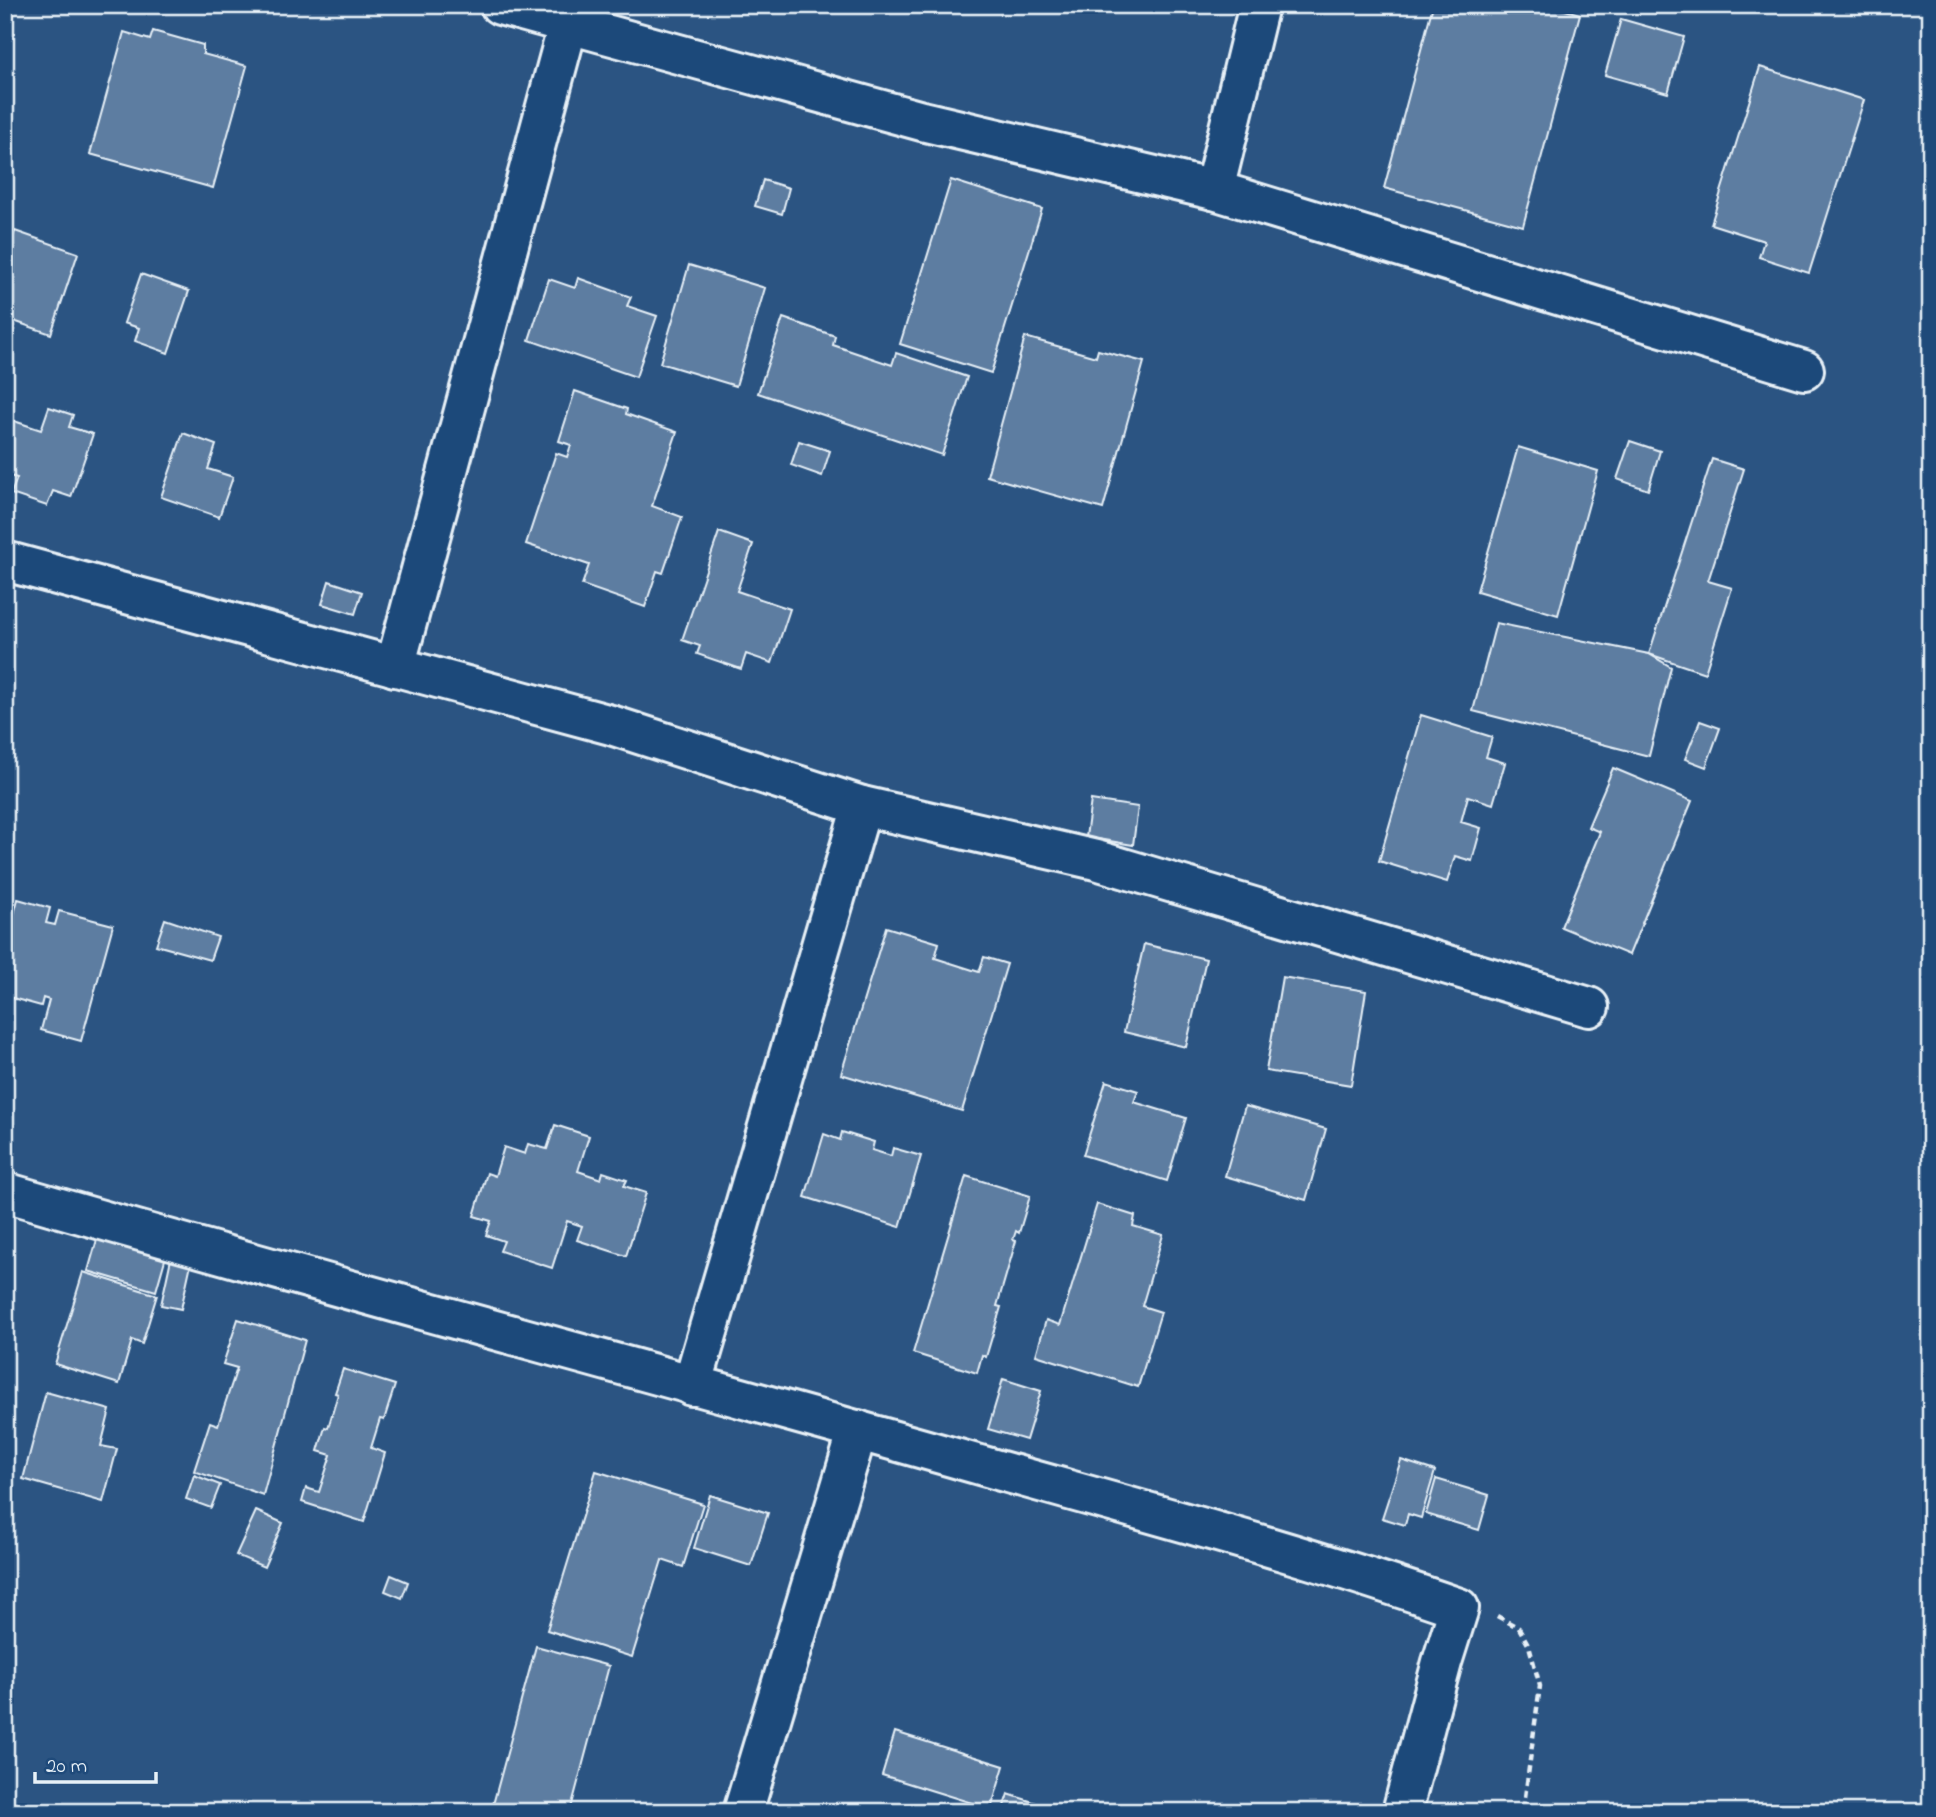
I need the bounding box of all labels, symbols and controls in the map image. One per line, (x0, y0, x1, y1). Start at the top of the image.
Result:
scale bar (35, 1740, 156, 1784)
text: 20 m (46, 1752, 87, 1782)

